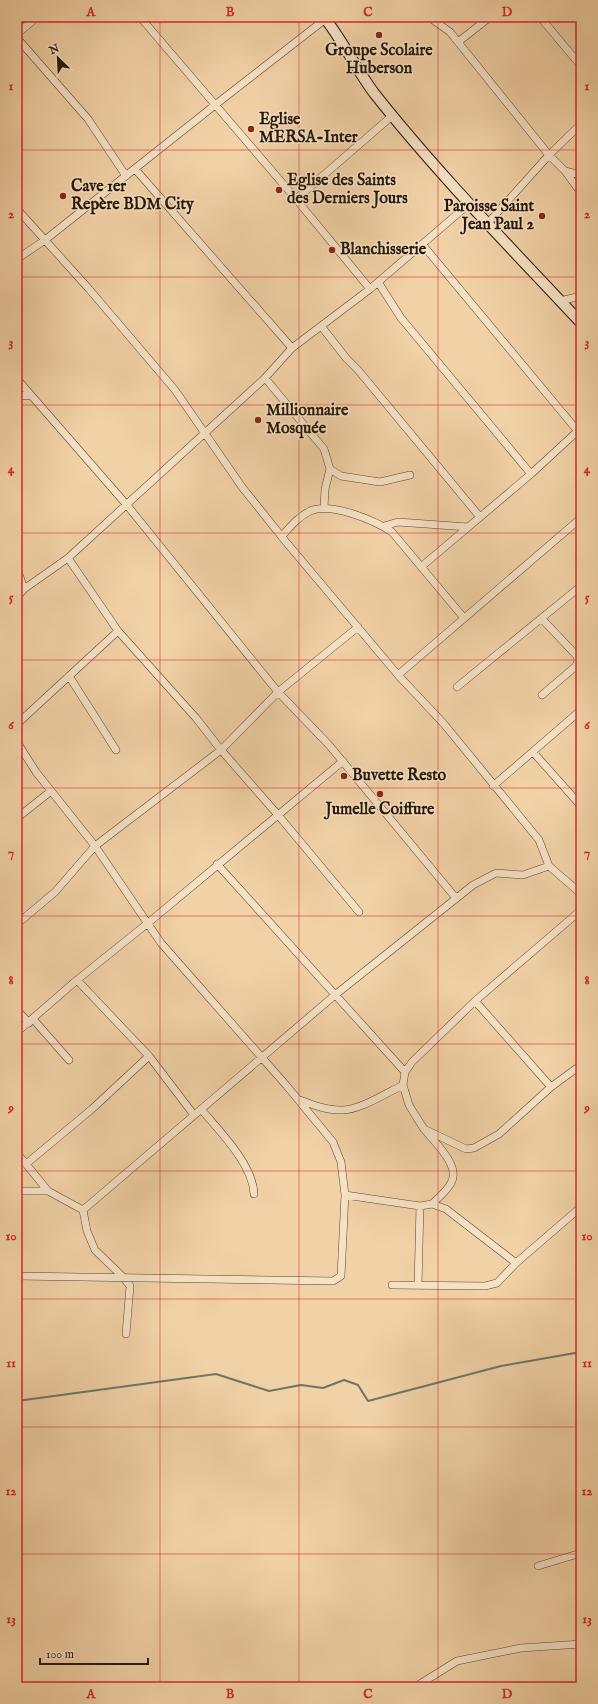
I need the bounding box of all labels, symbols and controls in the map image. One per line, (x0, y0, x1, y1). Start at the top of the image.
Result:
text: A (86, 4, 97, 21)
text: B (226, 4, 235, 21)
text: C (363, 4, 373, 21)
text: D (502, 4, 513, 21)
marker: Groupe Scolaire Huberson (374, 30, 384, 40)
north arrow (38, 38, 78, 78)
text: N (46, 41, 62, 59)
place label: Groupe Scolaire Huberson (325, 41, 433, 79)
text: 1 (9, 78, 14, 95)
text: 1 (585, 78, 590, 95)
place label: Eglise MERSA-Inter (259, 110, 358, 148)
marker: Eglise MERSA-Inter (246, 124, 256, 134)
place label: Eglise des Saints des Derniers Jours (287, 171, 408, 209)
place label: Cave 1er Repère BDM City (71, 177, 195, 215)
marker: Eglise des Saints des Derniers Jours (274, 185, 284, 195)
marker: Cave 1er Repère BDM City (58, 191, 68, 201)
place label: Paroisse Saint Jean Paul 2 (444, 197, 535, 235)
text: 2 (8, 206, 14, 223)
text: 2 (584, 206, 590, 223)
marker: Paroisse Saint Jean Paul 2 (537, 211, 547, 221)
place label: Blanchisserie (340, 240, 427, 260)
marker: Blanchisserie (327, 245, 337, 255)
text: 3 (9, 334, 14, 351)
text: 3 (585, 334, 590, 351)
place label: Millionnaire Mosquée (266, 401, 349, 439)
marker: Millionnaire Mosquée (253, 415, 263, 425)
text: 4 (8, 461, 15, 478)
text: 4 (584, 461, 591, 478)
text: 5 (9, 589, 14, 606)
text: 5 (585, 589, 590, 606)
text: 6 (8, 717, 14, 734)
text: 6 (584, 717, 590, 734)
place label: Buvette Resto (352, 766, 447, 786)
marker: Buvette Resto (339, 771, 349, 781)
marker: Jumelle Coiffure (375, 789, 385, 799)
place label: Jumelle Coiffure (324, 800, 435, 820)
text: 7 (8, 845, 14, 862)
text: 7 (584, 845, 590, 862)
text: 8 (8, 972, 14, 989)
text: 8 (584, 972, 590, 989)
text: 9 (7, 1100, 14, 1117)
text: 9 (583, 1100, 590, 1117)
text: 10 (5, 1228, 17, 1245)
text: 10 (581, 1228, 593, 1245)
text: 11 (6, 1355, 16, 1372)
text: 11 (582, 1355, 592, 1372)
text: 12 (6, 1483, 16, 1500)
text: 12 (582, 1483, 592, 1500)
text: 13 (6, 1611, 16, 1628)
text: 13 (582, 1611, 592, 1628)
scale bar (40, 1640, 148, 1666)
text: 100 m (46, 1647, 74, 1662)
text: A (86, 1686, 97, 1703)
text: B (226, 1686, 235, 1703)
text: C (363, 1686, 373, 1703)
text: D (502, 1686, 513, 1703)

